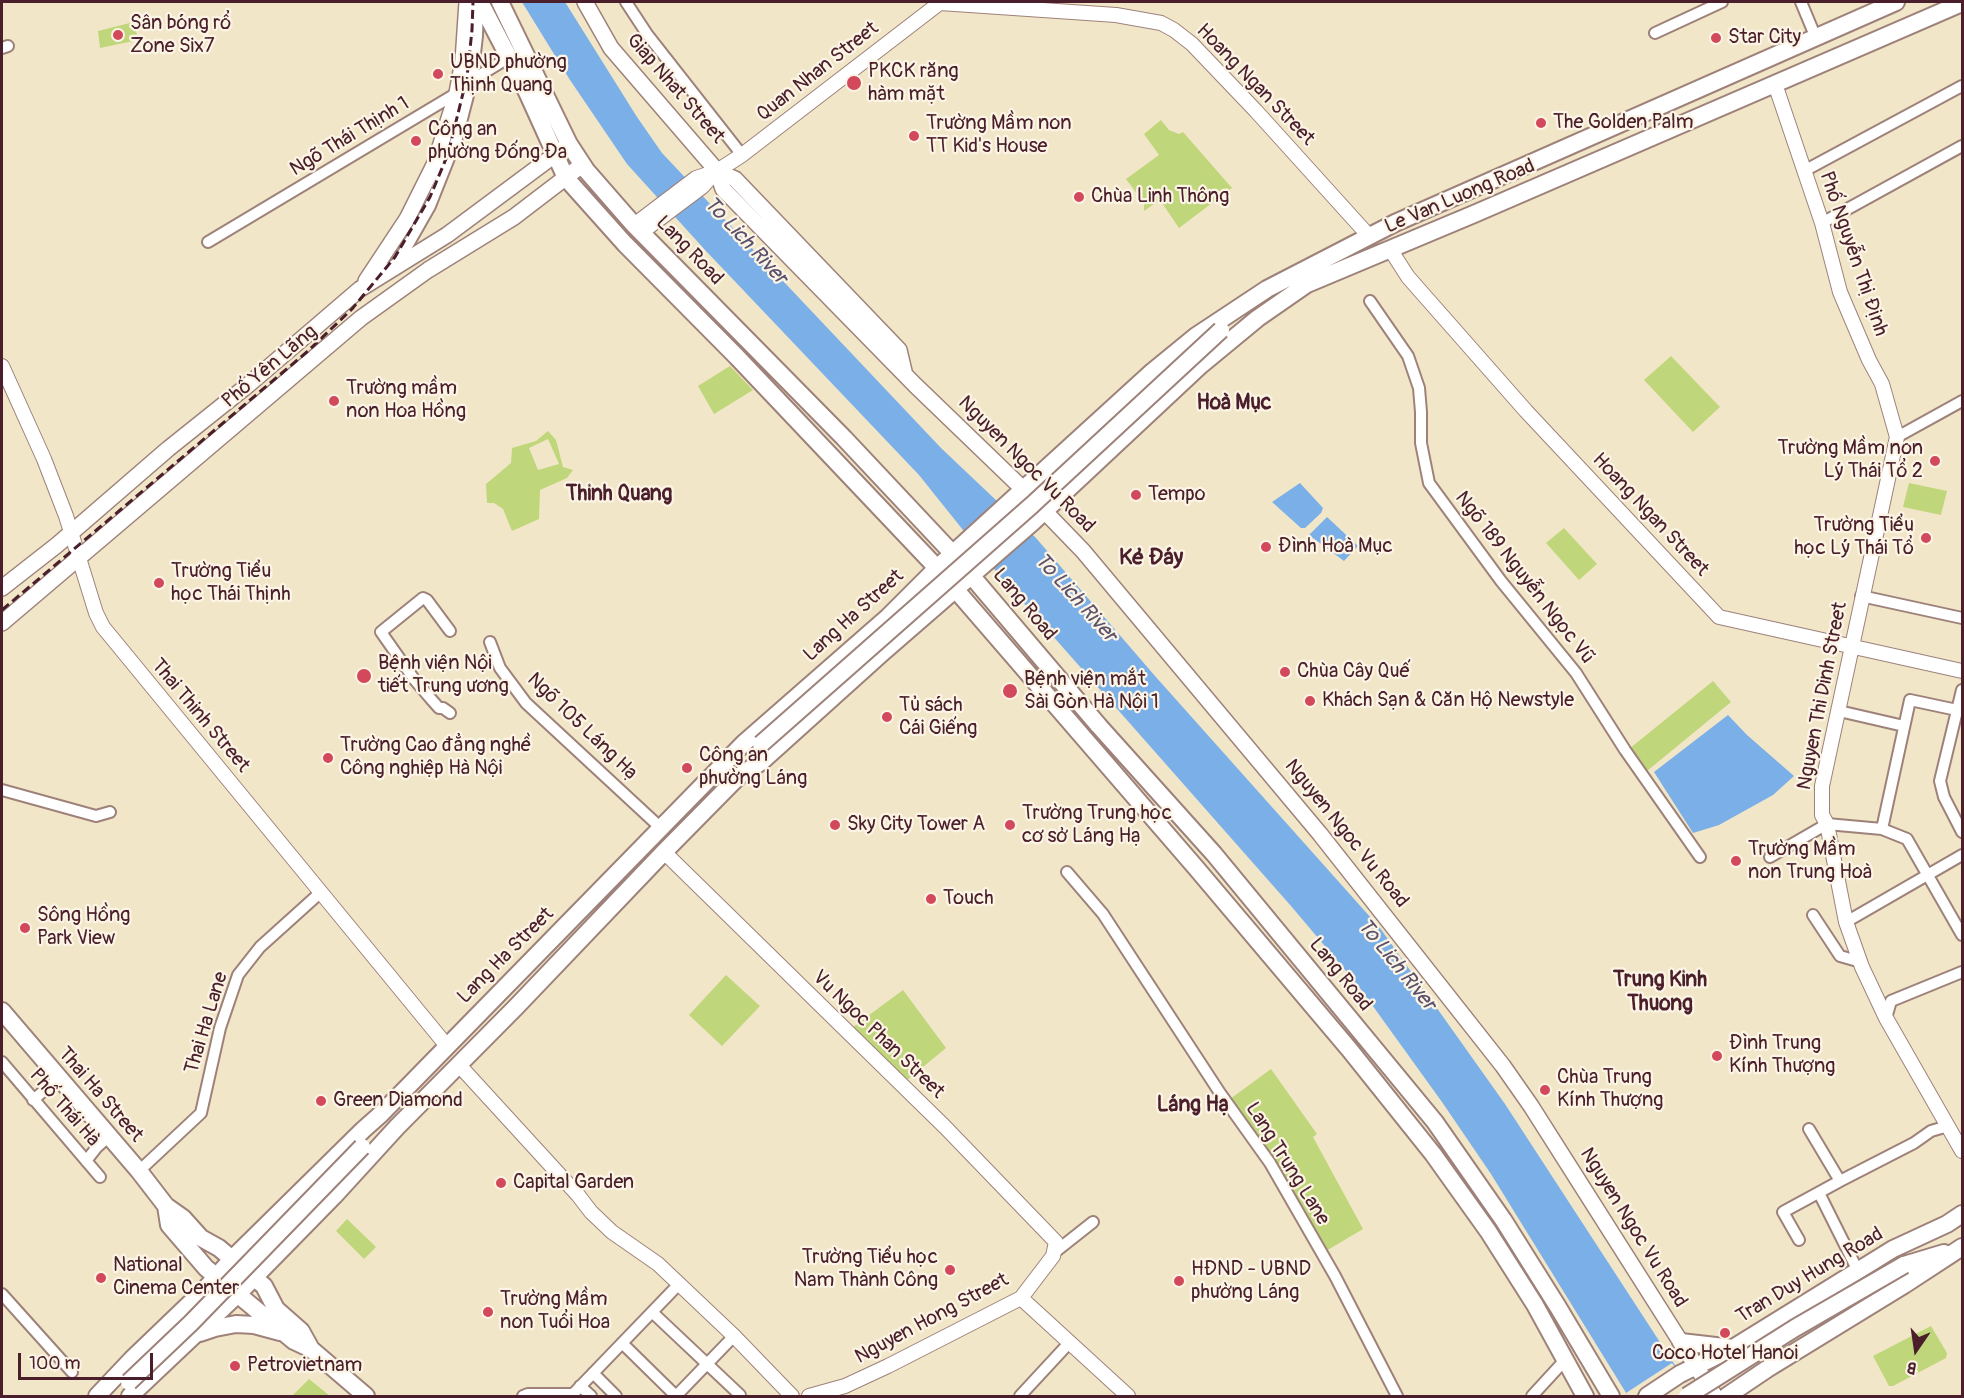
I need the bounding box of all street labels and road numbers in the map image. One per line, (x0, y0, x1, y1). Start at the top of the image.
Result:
street label: Quan Nhan Street (752, 17, 884, 127)
street label: Hoang Ngan Street (1191, 19, 1319, 151)
street label: Giap Nhat Street (621, 29, 729, 149)
street label: Ngõ Thái Thịnh 1 (286, 92, 414, 182)
street label: Le Van Luong Road (1381, 155, 1539, 239)
street label: Phố Nguyễn Thị Định (1814, 168, 1892, 340)
street label: Lang Road (650, 211, 728, 291)
street label: Phố Yên Lãng (218, 320, 322, 414)
street label: Nguyen Ngoc Vu Road (953, 392, 1099, 538)
street label: Hoang Ngan Street (1587, 448, 1713, 582)
street label: Ngõ 189 Nguyễn Ngọc Vũ (1449, 487, 1599, 669)
street label: Lang Road (987, 564, 1061, 646)
street label: Lang Ha Street (799, 565, 909, 667)
street label: Nguyen Thi Dinh Street (1793, 600, 1853, 792)
street label: Thai Thinh Street (145, 654, 255, 778)
street label: Ngõ 105 Láng Hạ (522, 668, 642, 786)
street label: Nguyen Ngoc Vu Road (1279, 755, 1413, 913)
street label: Lang Ha Street (453, 903, 559, 1009)
street label: Lang Road (1303, 934, 1377, 1016)
street label: Vu Ngoc Phan Street (807, 966, 949, 1104)
street label: Thai Ha Lane (180, 969, 234, 1077)
street label: Thai Ha Street (52, 1043, 148, 1147)
street label: Phố Thái Hà (24, 1064, 104, 1152)
street label: Lang Trung Lane (1240, 1098, 1334, 1230)
street label: Nguyen Ngoc Vu Road (1574, 1144, 1692, 1312)
street label: Tran Duy Hung Road (1732, 1223, 1888, 1329)
street label: Nguyen Hong Street (851, 1268, 1013, 1370)

